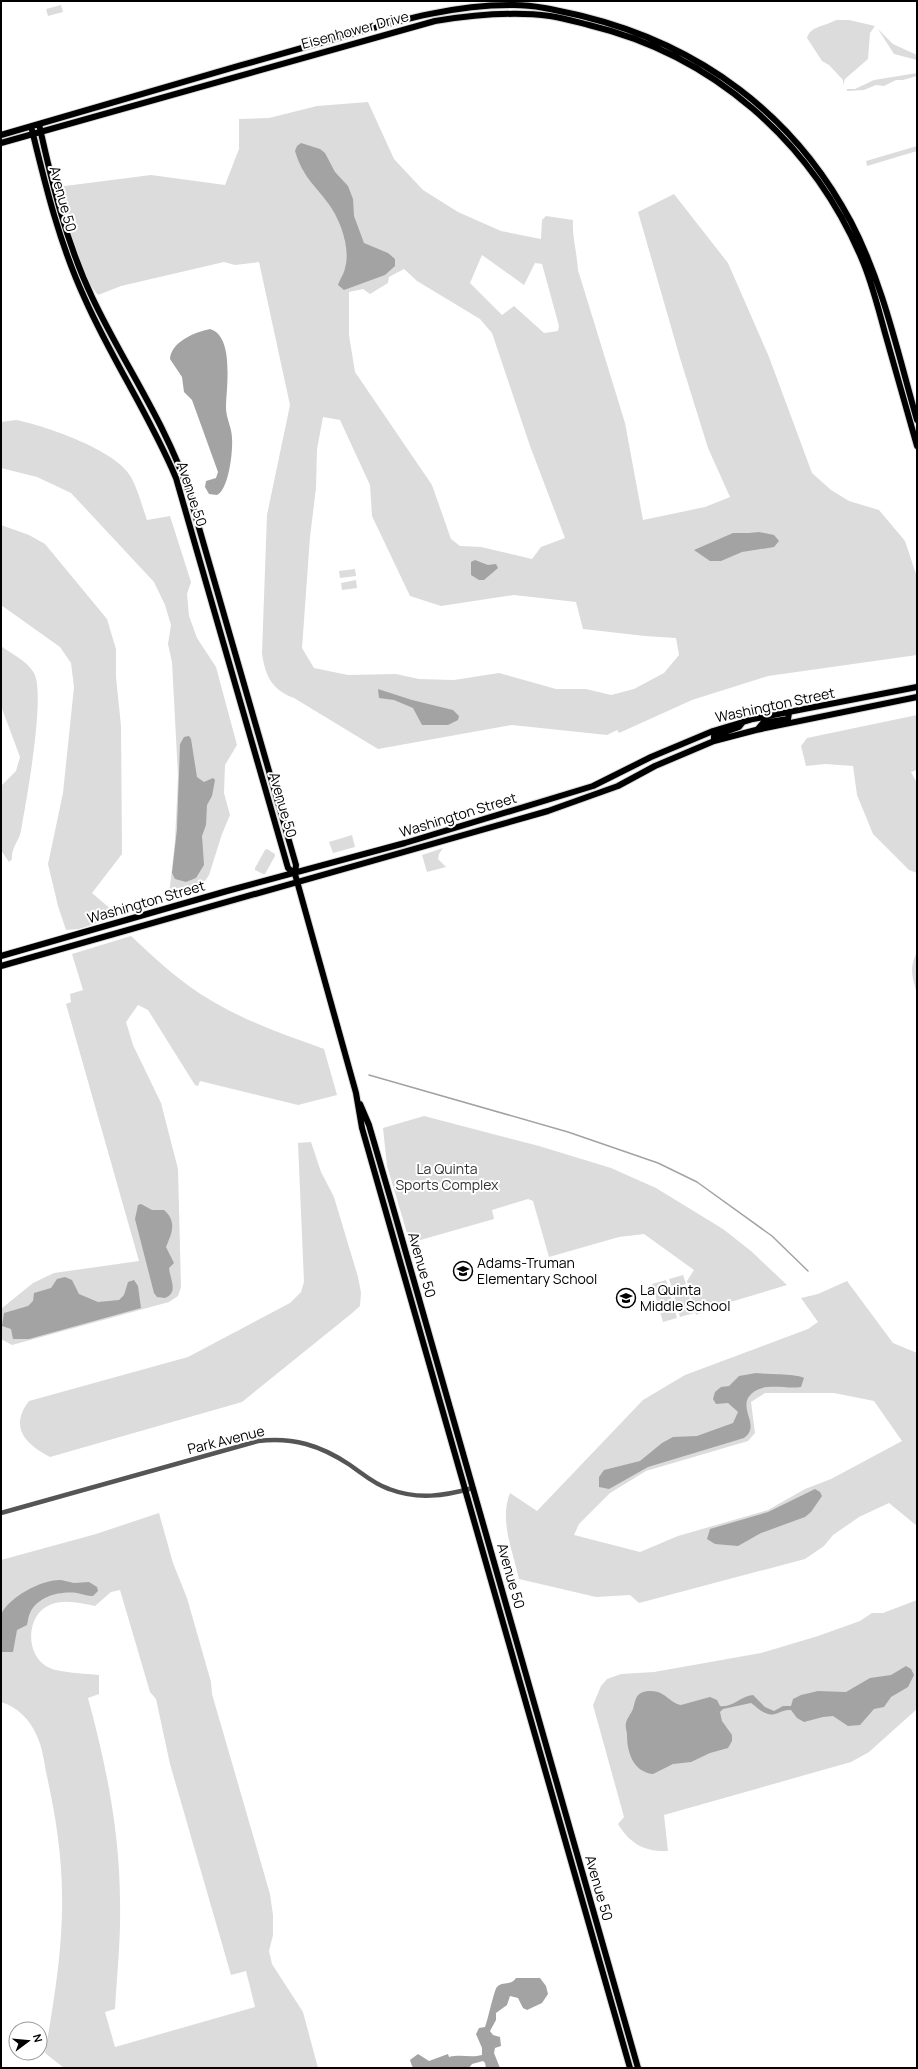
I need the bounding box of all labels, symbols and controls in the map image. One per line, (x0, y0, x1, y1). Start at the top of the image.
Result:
street label: Eisenhower Drive (299, 6, 411, 53)
street label: Avenue 50 (46, 164, 81, 234)
street label: Avenue 50 (173, 459, 212, 529)
street label: Washington Street (713, 682, 837, 726)
street label: Avenue 50 (265, 770, 302, 840)
street label: Washington Street (397, 788, 519, 841)
street label: Washington Street (85, 876, 207, 927)
park label: La Quinta Sports Complex (395, 1159, 499, 1194)
street label: Avenue 50 (404, 1230, 441, 1300)
place label: Adams-Truman Elementary School (477, 1253, 597, 1288)
school or university icon: Adams-Truman Elementary School (452, 1260, 474, 1282)
place label: La Quinta Middle School (640, 1280, 730, 1315)
school or university icon: La Quinta Middle School (615, 1287, 637, 1309)
street label: Park Avenue (185, 1421, 266, 1458)
street label: Avenue 50 (493, 1541, 530, 1611)
street label: Avenue 50 (581, 1853, 618, 1923)
north arrow (8, 2021, 48, 2061)
text: N (30, 2032, 46, 2044)

